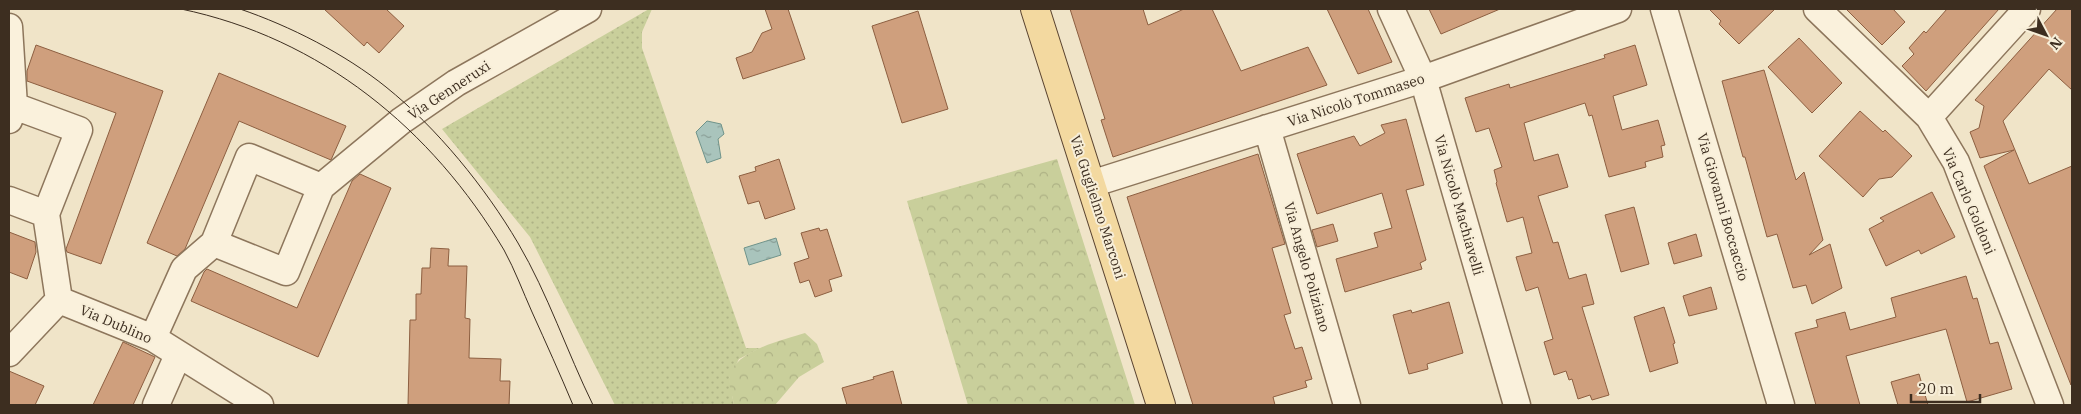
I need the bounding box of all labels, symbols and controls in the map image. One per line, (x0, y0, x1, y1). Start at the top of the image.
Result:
north arrow (2021, 10, 2071, 60)
text: N (2045, 33, 2066, 54)
street label: Via Genneruxi (404, 57, 494, 123)
street label: Via Nicolò Tommaseo (1285, 69, 1427, 131)
street label: Via Giovanni Boccaccio (1693, 131, 1753, 283)
street label: Via Guglielmo Marconi (1066, 133, 1130, 281)
street label: Via Nicolò Machiavelli (1430, 133, 1488, 277)
street label: Via Carlo Goldoni (1938, 145, 2000, 257)
street label: Via Angelo Poliziano (1280, 200, 1334, 334)
street label: Via Dublino (77, 301, 155, 347)
scale bar (1911, 372, 1980, 404)
text: 20 m (1918, 379, 1954, 398)

